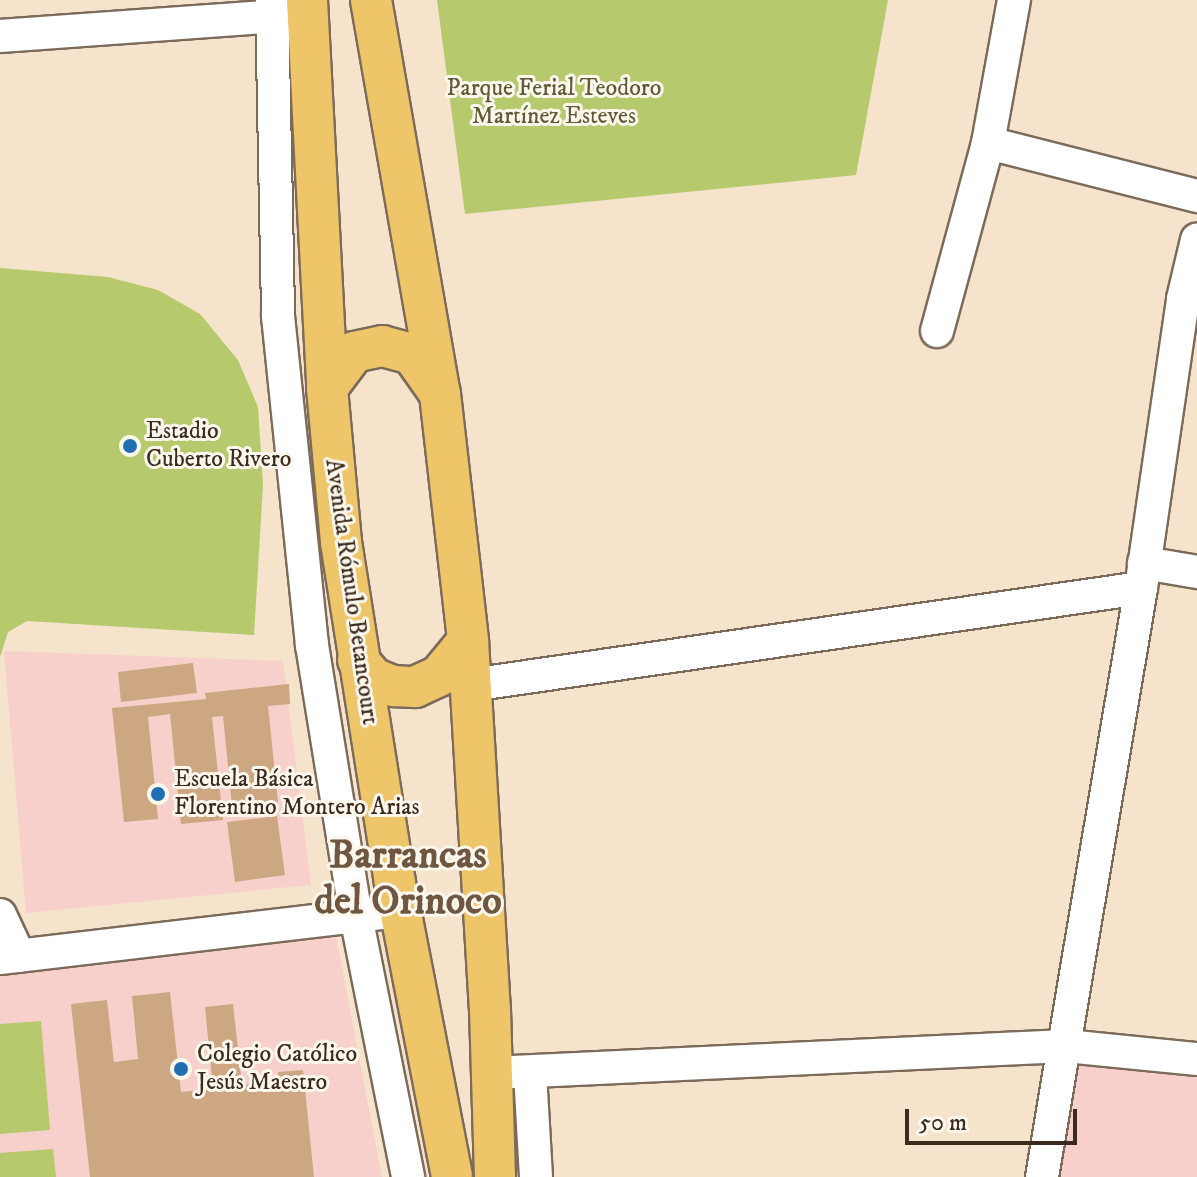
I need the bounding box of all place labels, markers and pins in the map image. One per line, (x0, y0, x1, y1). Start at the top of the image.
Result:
place label: Estadio Cuberto Rivero (146, 418, 291, 474)
marker: Estadio Cuberto Rivero (121, 437, 139, 455)
place label: Escuela Básica Florentino Montero Arias (174, 766, 419, 822)
marker: Escuela Básica Florentino Montero Arias (149, 785, 167, 803)
place label: Colegio Católico Jesús Maestro (197, 1041, 357, 1097)
marker: Colegio Católico Jesús Maestro (172, 1060, 190, 1078)

